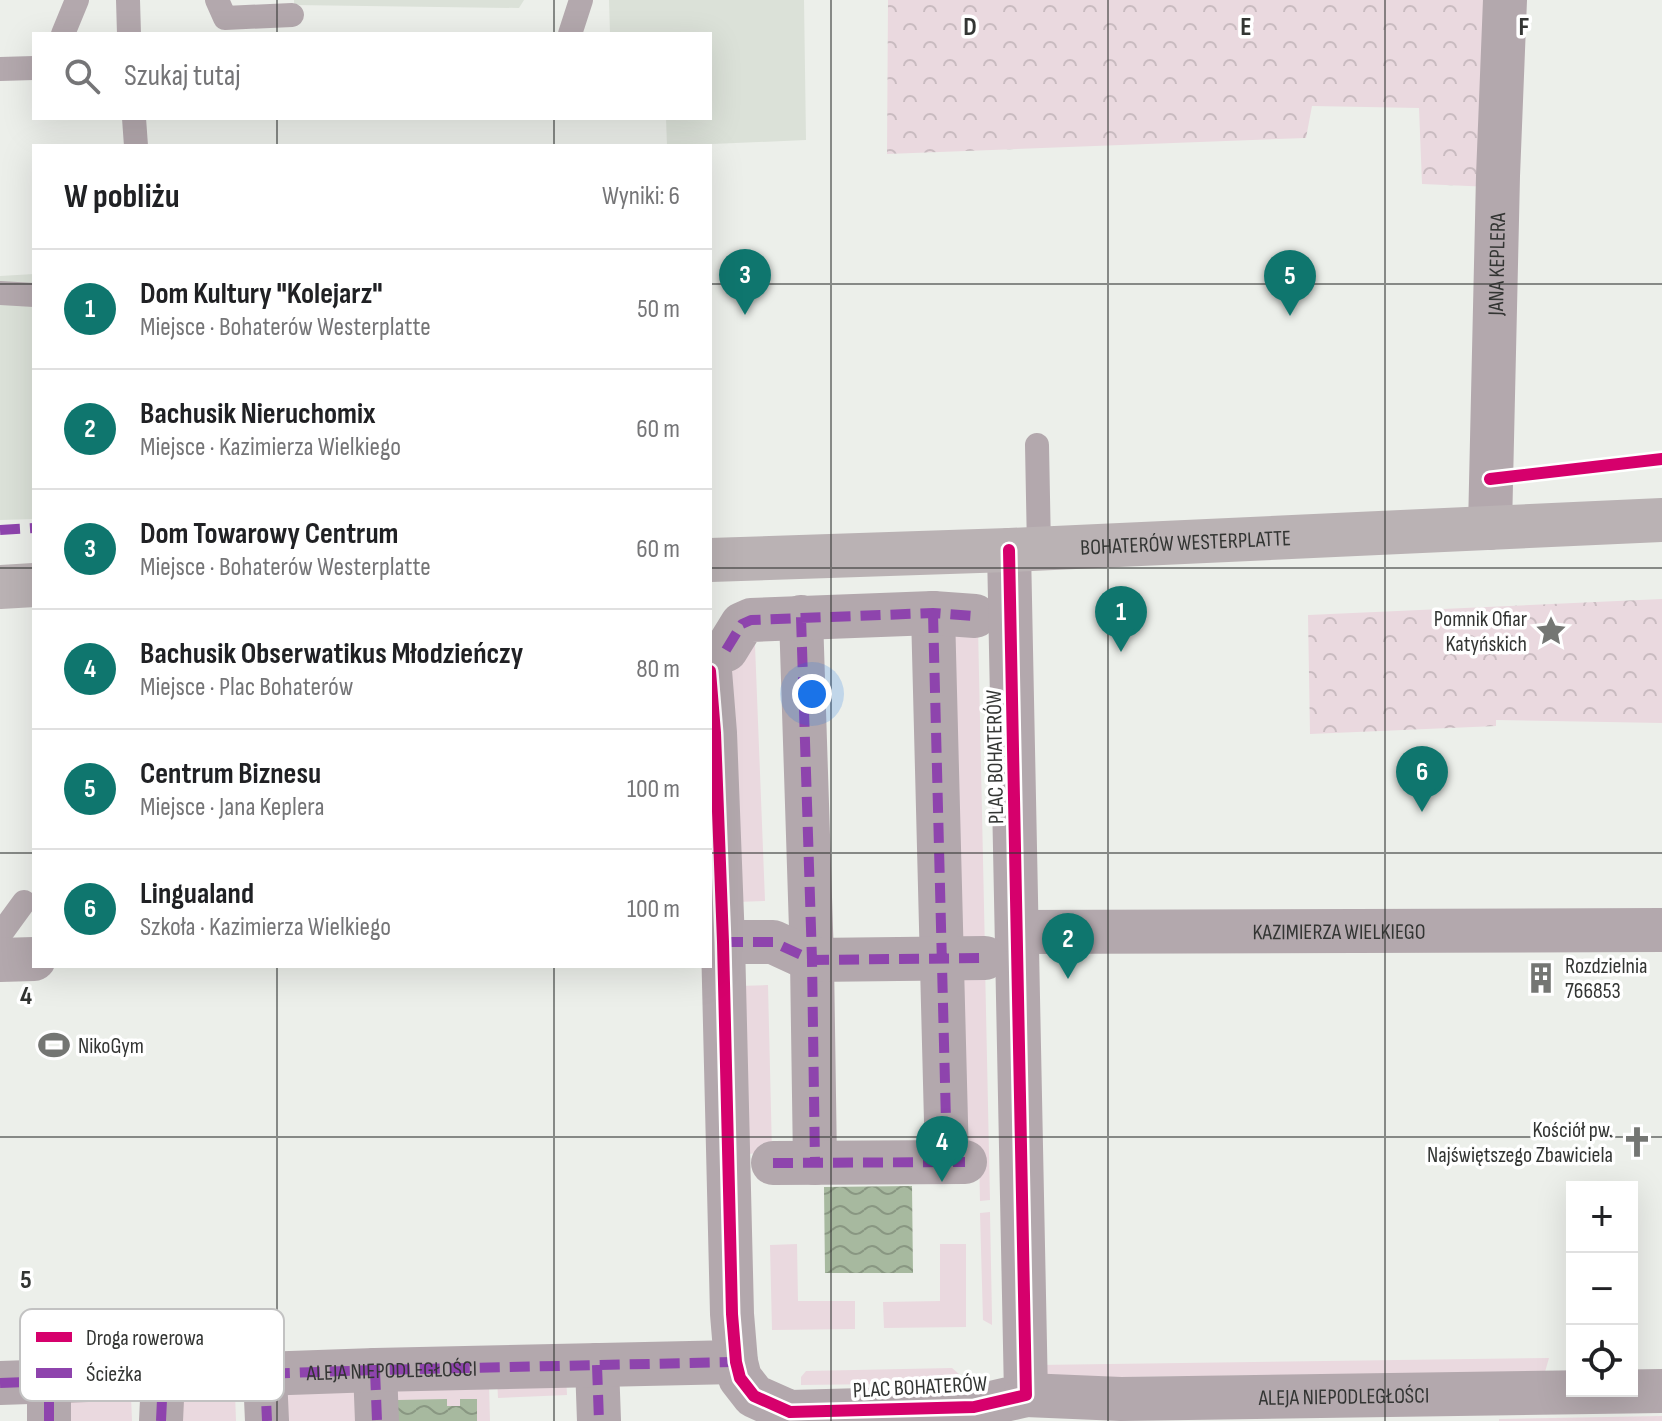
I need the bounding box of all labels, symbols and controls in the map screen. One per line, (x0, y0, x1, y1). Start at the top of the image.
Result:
text: D (963, 12, 977, 43)
text: E (1240, 12, 1252, 43)
text: F (1519, 12, 1530, 43)
search box (32, 32, 712, 120)
icon: search (60, 54, 104, 98)
text: Szukaj tutaj (124, 58, 241, 94)
text: W pobliżu (64, 176, 180, 217)
text: Wyniki: 6 (602, 181, 680, 212)
street label: JANA KEPLERA (1483, 212, 1512, 317)
pin: 3 (719, 249, 771, 315)
pin: 5 (1264, 250, 1316, 316)
text: Dom Kultury "Kolejarz" (140, 276, 383, 312)
text: 1 (85, 294, 95, 325)
text: 50 m (637, 294, 680, 325)
text: Miejsce · Bohaterów Westerplatte (140, 312, 431, 343)
text: Bachusik Nieruchomix (140, 396, 376, 432)
text: 2 (84, 414, 96, 445)
text: 60 m (636, 414, 680, 445)
text: Miejsce · Kazimierza Wielkiego (140, 432, 401, 463)
text: Dom Towarowy Centrum (140, 516, 398, 552)
street label: BOHATERÓW WESTERPLATTE (1080, 525, 1292, 562)
text: 3 (84, 534, 96, 565)
text: 60 m (636, 534, 680, 565)
text: Miejsce · Bohaterów Westerplatte (140, 552, 431, 583)
pin: 1 (1095, 586, 1147, 652)
place label: Pomnik Ofiar Katyńskich (1434, 606, 1527, 658)
place icon: Pomnik Ofiar Katyńskich (1534, 614, 1568, 648)
text: Bachusik Obserwatikus Młodzieńczy (140, 636, 523, 672)
text: 4 (84, 654, 96, 685)
text: 80 m (636, 654, 680, 685)
text: Miejsce · Plac Bohaterów (140, 672, 353, 703)
your location (792, 674, 832, 714)
street label: PLAC BOHATERÓW (981, 690, 1010, 824)
pin: 6 (1396, 746, 1448, 812)
text: Centrum Biznesu (140, 756, 321, 792)
text: 5 (84, 774, 96, 805)
text: 100 m (627, 774, 680, 805)
text: Miejsce · Jana Keplera (140, 792, 324, 823)
text: Lingualand (140, 876, 254, 912)
text: 6 (84, 894, 96, 925)
text: 100 m (627, 894, 680, 925)
text: Szkoła · Kazimierza Wielkiego (140, 912, 391, 943)
pin: 2 (1042, 913, 1094, 979)
street label: KAZIMIERZA WIELKIEGO (1252, 919, 1426, 946)
place label: Rozdzielnia 766853 (1565, 953, 1648, 1005)
building icon: Rozdzielnia 766853 (1524, 961, 1558, 995)
text: 4 (20, 981, 32, 1012)
sports icon: NikoGym (37, 1028, 71, 1062)
place label: NikoGym (78, 1033, 144, 1060)
pin: 4 (916, 1116, 968, 1182)
place label: Kościół pw. Najświętszego Zbawiciela (1427, 1117, 1613, 1169)
church icon: Kościół pw. Najświętszego Zbawiciela (1620, 1125, 1654, 1159)
map controls (1566, 1181, 1638, 1397)
button: + (1566, 1181, 1638, 1253)
button: − (1566, 1253, 1638, 1325)
text: 5 (20, 1265, 32, 1296)
legend (20, 1309, 284, 1401)
text: Droga rowerowa (86, 1325, 204, 1352)
button: locate (1566, 1325, 1638, 1397)
street label: ALEJA NIEPODLEGŁOŚCI (305, 1356, 477, 1387)
text: Ścieżka (86, 1361, 142, 1388)
street label: PLAC BOHATERÓW (852, 1370, 988, 1404)
street label: ALEJA NIEPODLEGŁOŚCI (1257, 1382, 1429, 1412)

